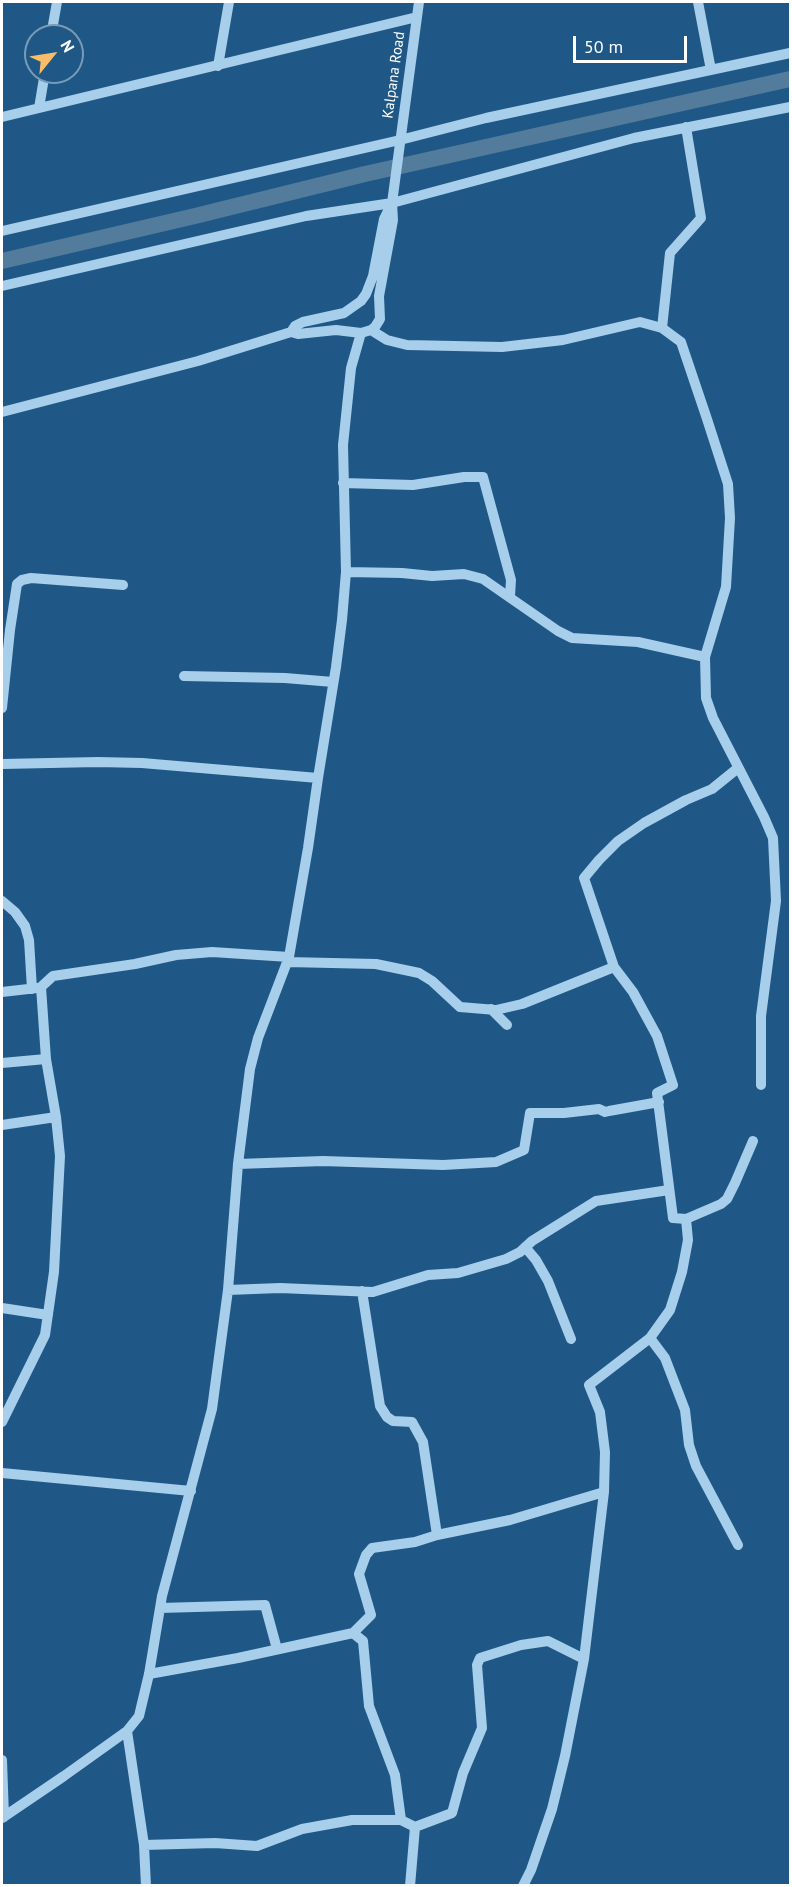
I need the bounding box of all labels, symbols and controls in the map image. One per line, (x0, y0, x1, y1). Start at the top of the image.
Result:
north arrow (24, 24, 84, 84)
scale bar (576, 24, 690, 62)
street label: Kalpana Road (379, 30, 409, 120)
text: 50 m (584, 35, 623, 58)
text: N (57, 36, 79, 56)

